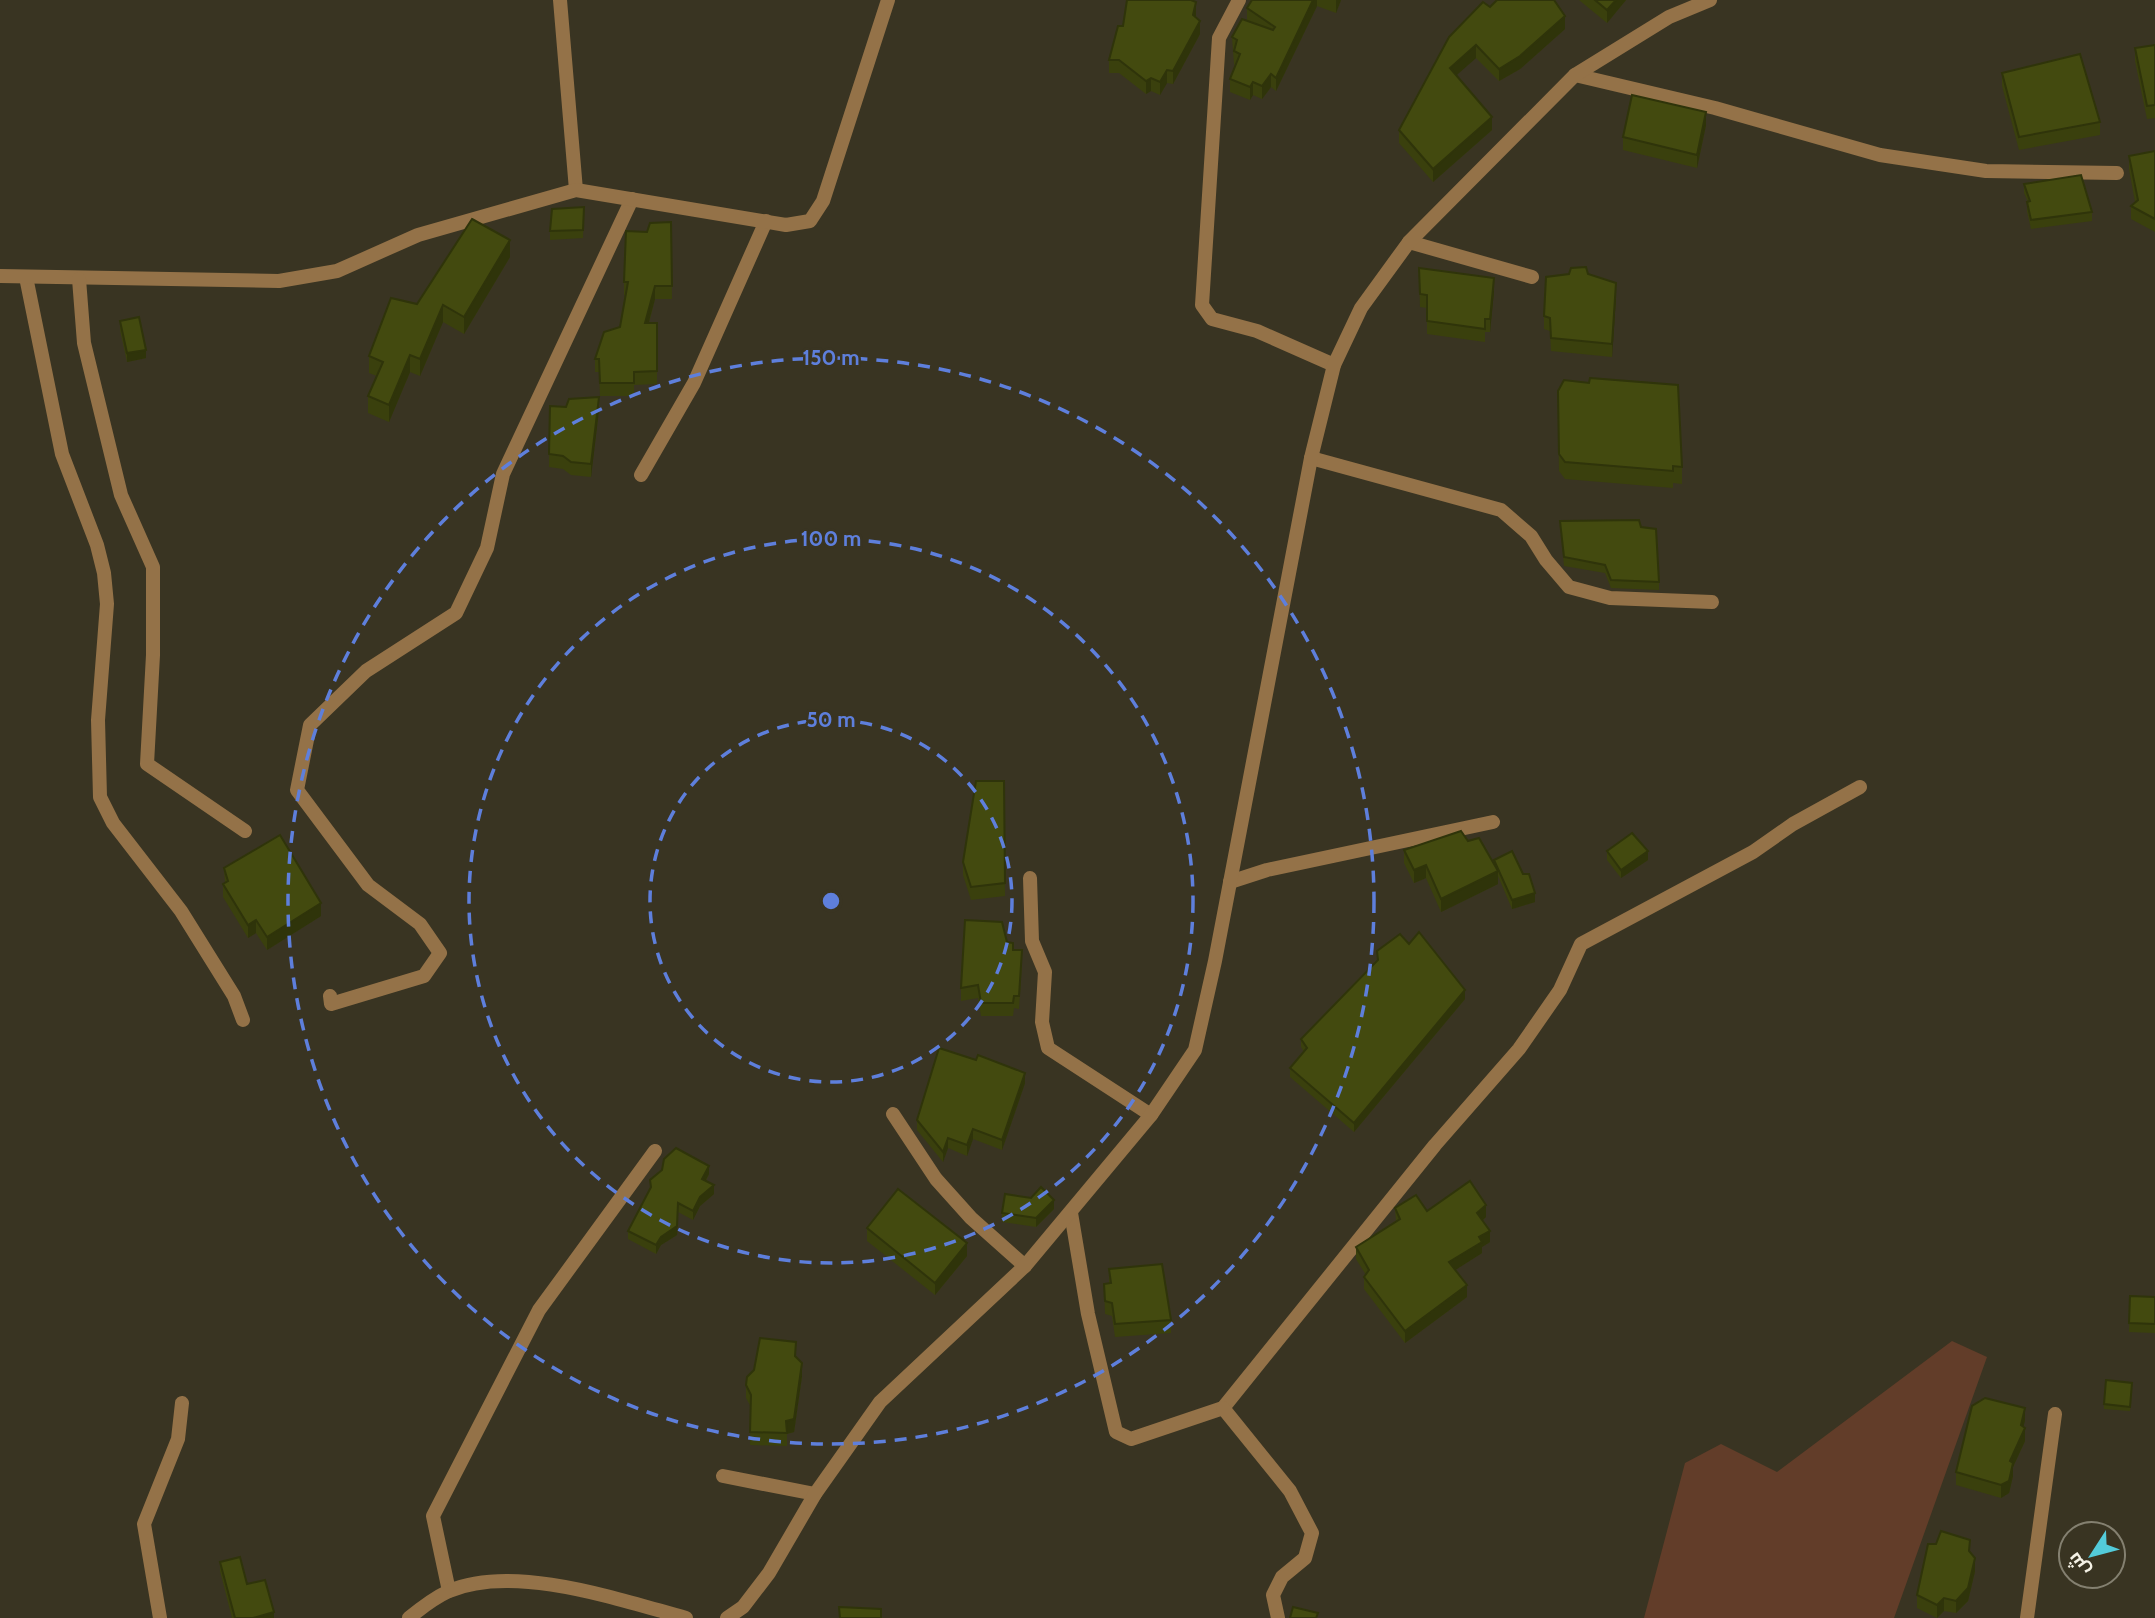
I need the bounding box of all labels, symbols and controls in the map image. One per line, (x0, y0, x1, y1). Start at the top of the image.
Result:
text: 150 m (803, 345, 859, 370)
text: 100 m (801, 526, 861, 551)
text: 50 m (806, 707, 856, 732)
centre of rings (819, 889, 843, 913)
north arrow (2057, 1520, 2127, 1590)
text: ش (2062, 1548, 2095, 1581)

